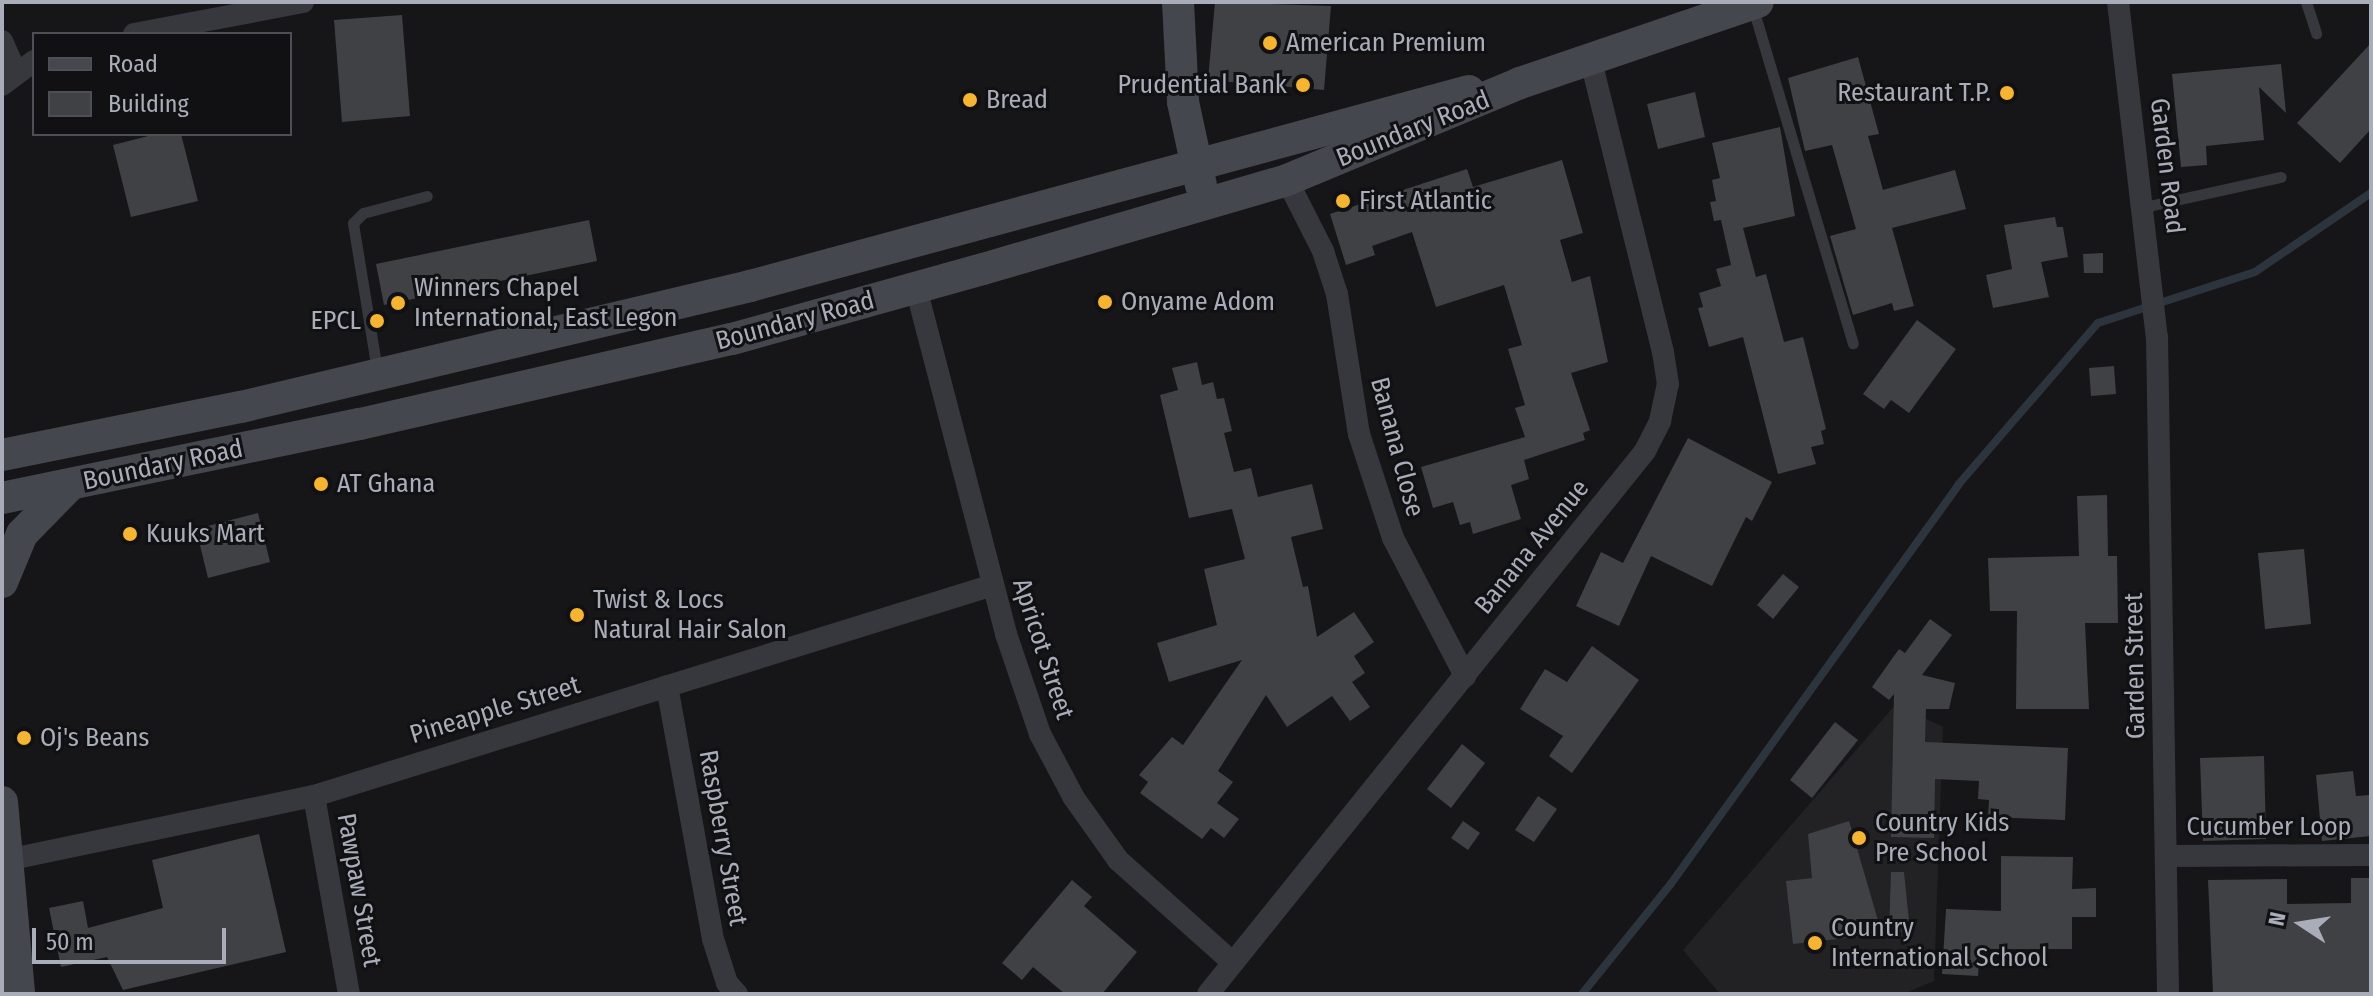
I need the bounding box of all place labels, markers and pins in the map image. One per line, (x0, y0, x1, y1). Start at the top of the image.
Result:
place label: American Premium (1286, 27, 1486, 59)
marker: American Premium (1261, 34, 1279, 52)
place label: Prudential Bank (1117, 69, 1287, 101)
marker: Prudential Bank (1294, 76, 1312, 94)
place label: Restaurant T.P. (1837, 77, 1991, 109)
place label: Bread (986, 84, 1048, 116)
marker: Restaurant T.P. (1998, 84, 2016, 102)
marker: Bread (961, 91, 979, 109)
place label: First Atlantic (1359, 185, 1492, 217)
marker: First Atlantic (1334, 192, 1352, 210)
place label: Winners Chapel International, East Legon (414, 272, 678, 334)
place label: Onyame Adom (1121, 286, 1275, 318)
marker: Onyame Adom (1096, 293, 1114, 311)
marker: Winners Chapel International, East Legon (389, 294, 407, 312)
place label: EPCL (310, 305, 361, 337)
marker: EPCL (368, 312, 386, 330)
place label: AT Ghana (337, 468, 435, 500)
marker: AT Ghana (312, 475, 330, 493)
place label: Kuuks Mart (146, 518, 265, 550)
marker: Kuuks Mart (121, 525, 139, 543)
place label: Twist & Locs Natural Hair Salon (593, 584, 787, 646)
marker: Twist & Locs Natural Hair Salon (568, 606, 586, 624)
place label: Oj's Beans (40, 722, 149, 754)
marker: Oj's Beans (15, 729, 33, 747)
place label: Country Kids Pre School (1875, 807, 2009, 868)
marker: Country Kids Pre School (1850, 829, 1868, 847)
place label: Country International School (1831, 912, 2048, 974)
marker: Country International School (1806, 934, 1824, 952)

